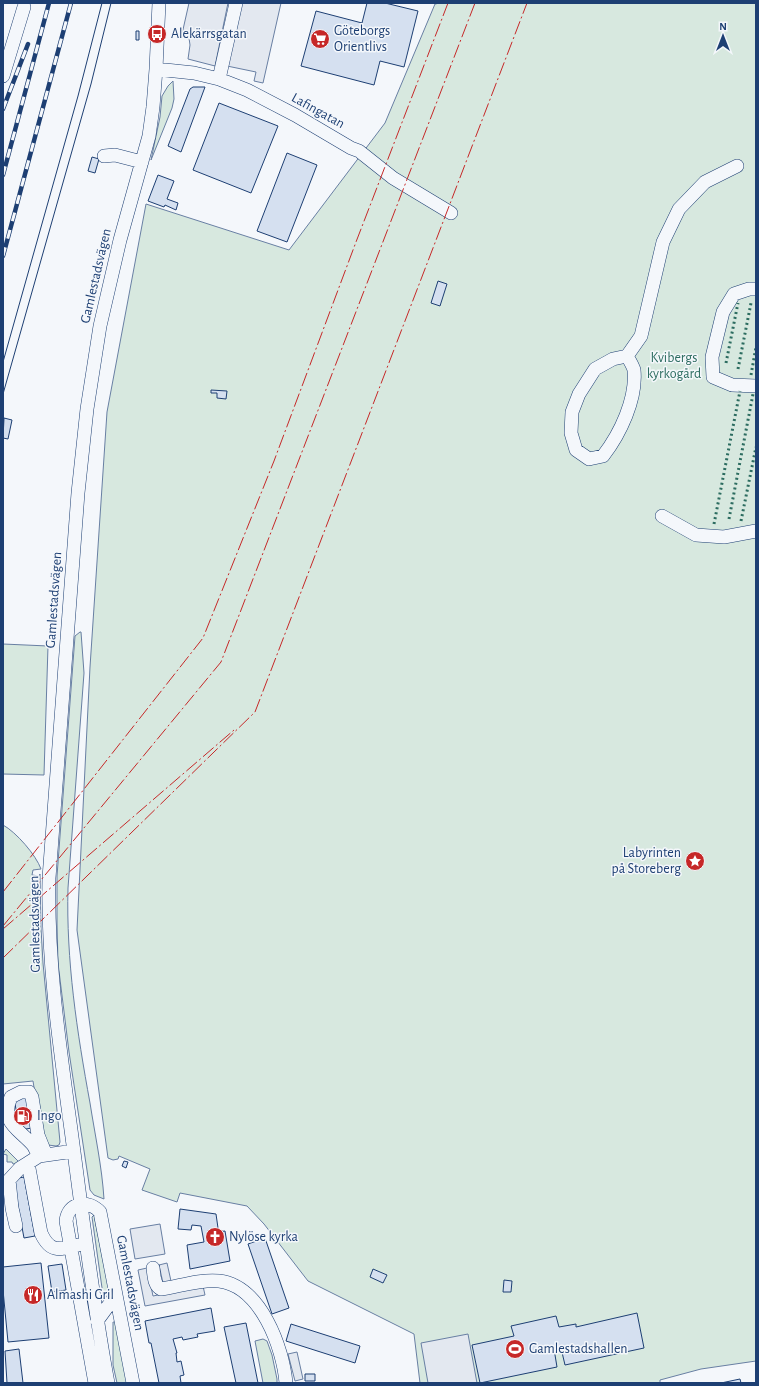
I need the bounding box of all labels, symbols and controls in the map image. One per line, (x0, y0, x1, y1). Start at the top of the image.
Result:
north arrow (703, 16, 743, 56)
text: N (719, 21, 727, 32)
bus stop icon: Alekärrsgatan (146, 23, 168, 45)
place label: Göteborgs Orientlivs (334, 24, 390, 54)
place label: Alekärrsgatan (171, 27, 247, 41)
supermarket icon: Göteborgs Orientlivs (309, 28, 331, 50)
street label: Lafingatan (289, 91, 347, 131)
street label: Gamlestadsvägen (78, 227, 114, 325)
park label: Kvibergs kyrkogård (647, 351, 701, 381)
street label: Gamlestadsvägen (44, 551, 64, 649)
place label: Labyrinten på Storeberg (612, 846, 681, 876)
place icon: Labyrinten på Storeberg (684, 850, 706, 872)
street label: Gamlestadsvägen (27, 875, 43, 973)
fuel station icon: Ingo (12, 1105, 34, 1127)
place label: Ingo (37, 1109, 62, 1123)
church icon: Nylöse kyrka (204, 1226, 226, 1248)
place label: Nylöse kyrka (229, 1230, 298, 1244)
street label: Gamlestadsvägen (114, 1234, 146, 1332)
restaurant icon: Almashi Gril (22, 1284, 44, 1306)
place label: Almashi Gril (47, 1288, 114, 1302)
sports icon: Gamlestadshallen (504, 1338, 526, 1360)
place label: Gamlestadshallen (529, 1342, 628, 1356)

